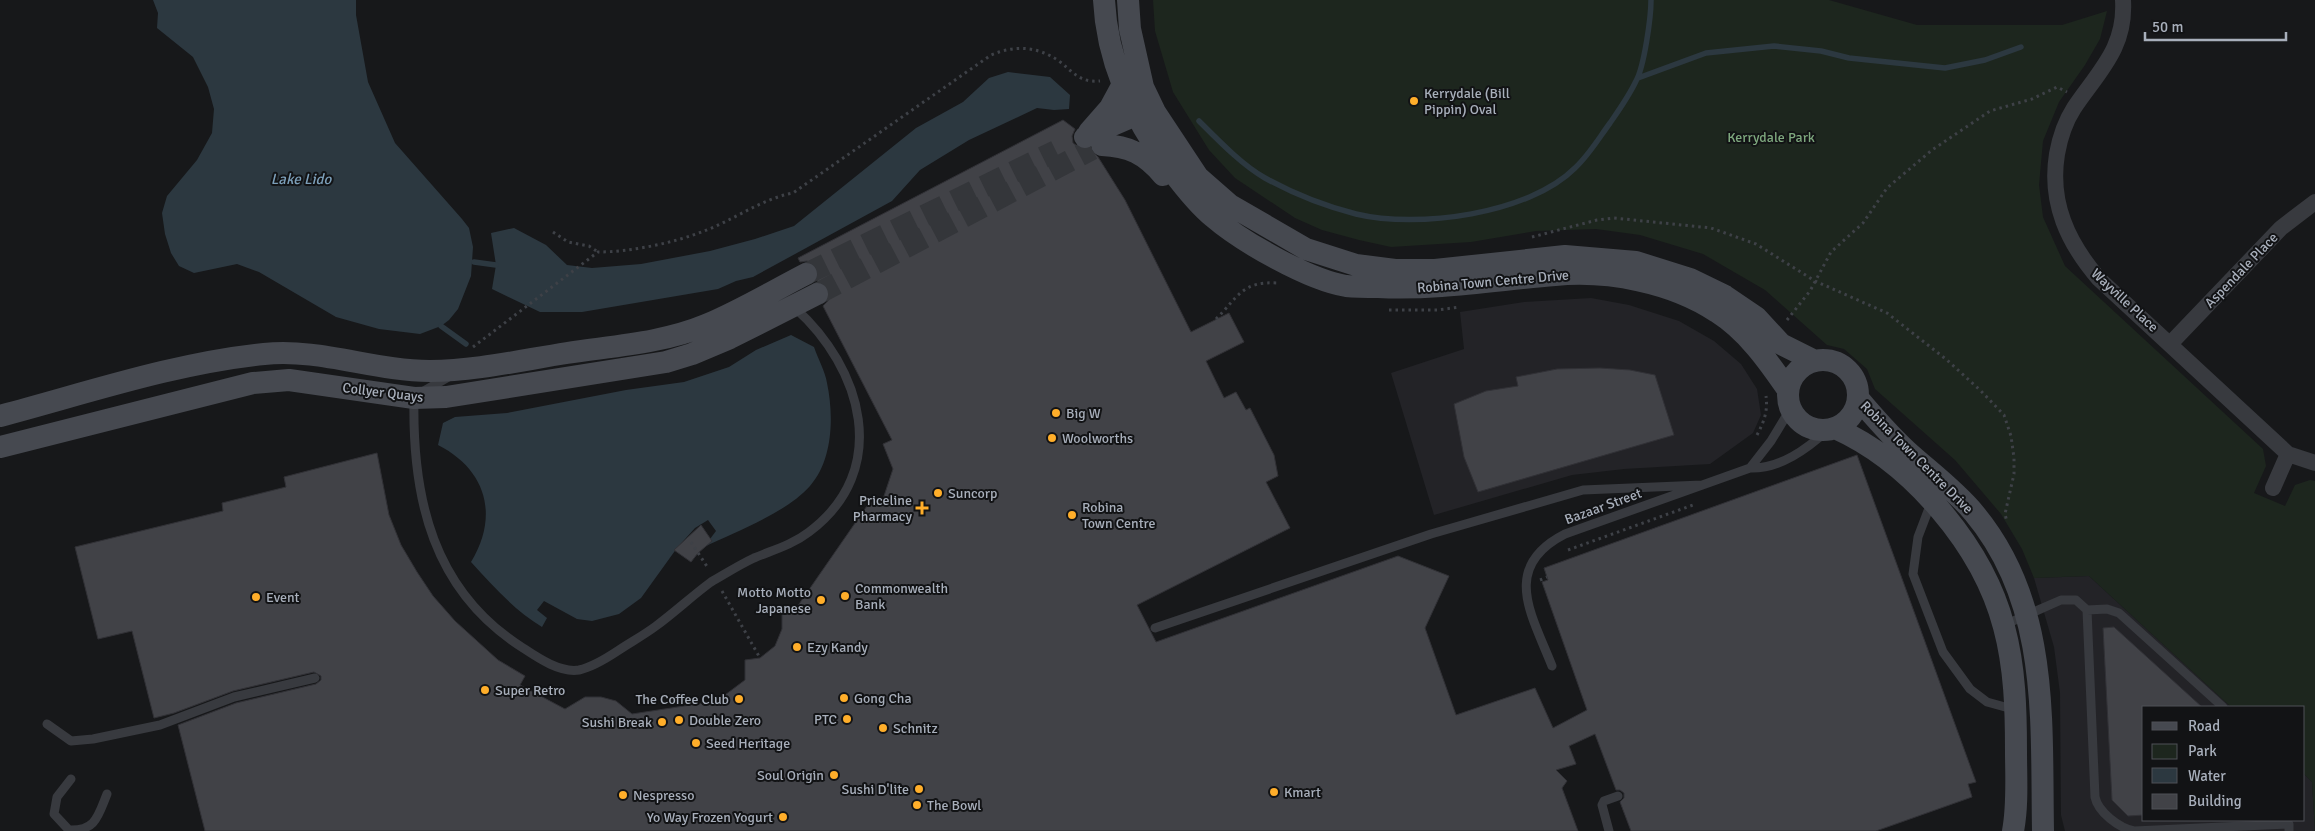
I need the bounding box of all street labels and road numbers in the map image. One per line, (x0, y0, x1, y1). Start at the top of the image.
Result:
street label: Aspendale Place (2201, 229, 2282, 311)
street label: Wayville Place (2088, 265, 2162, 336)
street label: Robina Town Centre Drive (1416, 266, 1570, 297)
street label: Collyer Quays (341, 379, 424, 406)
street label: Robina Town Centre Drive (1857, 397, 1977, 517)
street label: Bazaar Street (1562, 485, 1644, 528)

